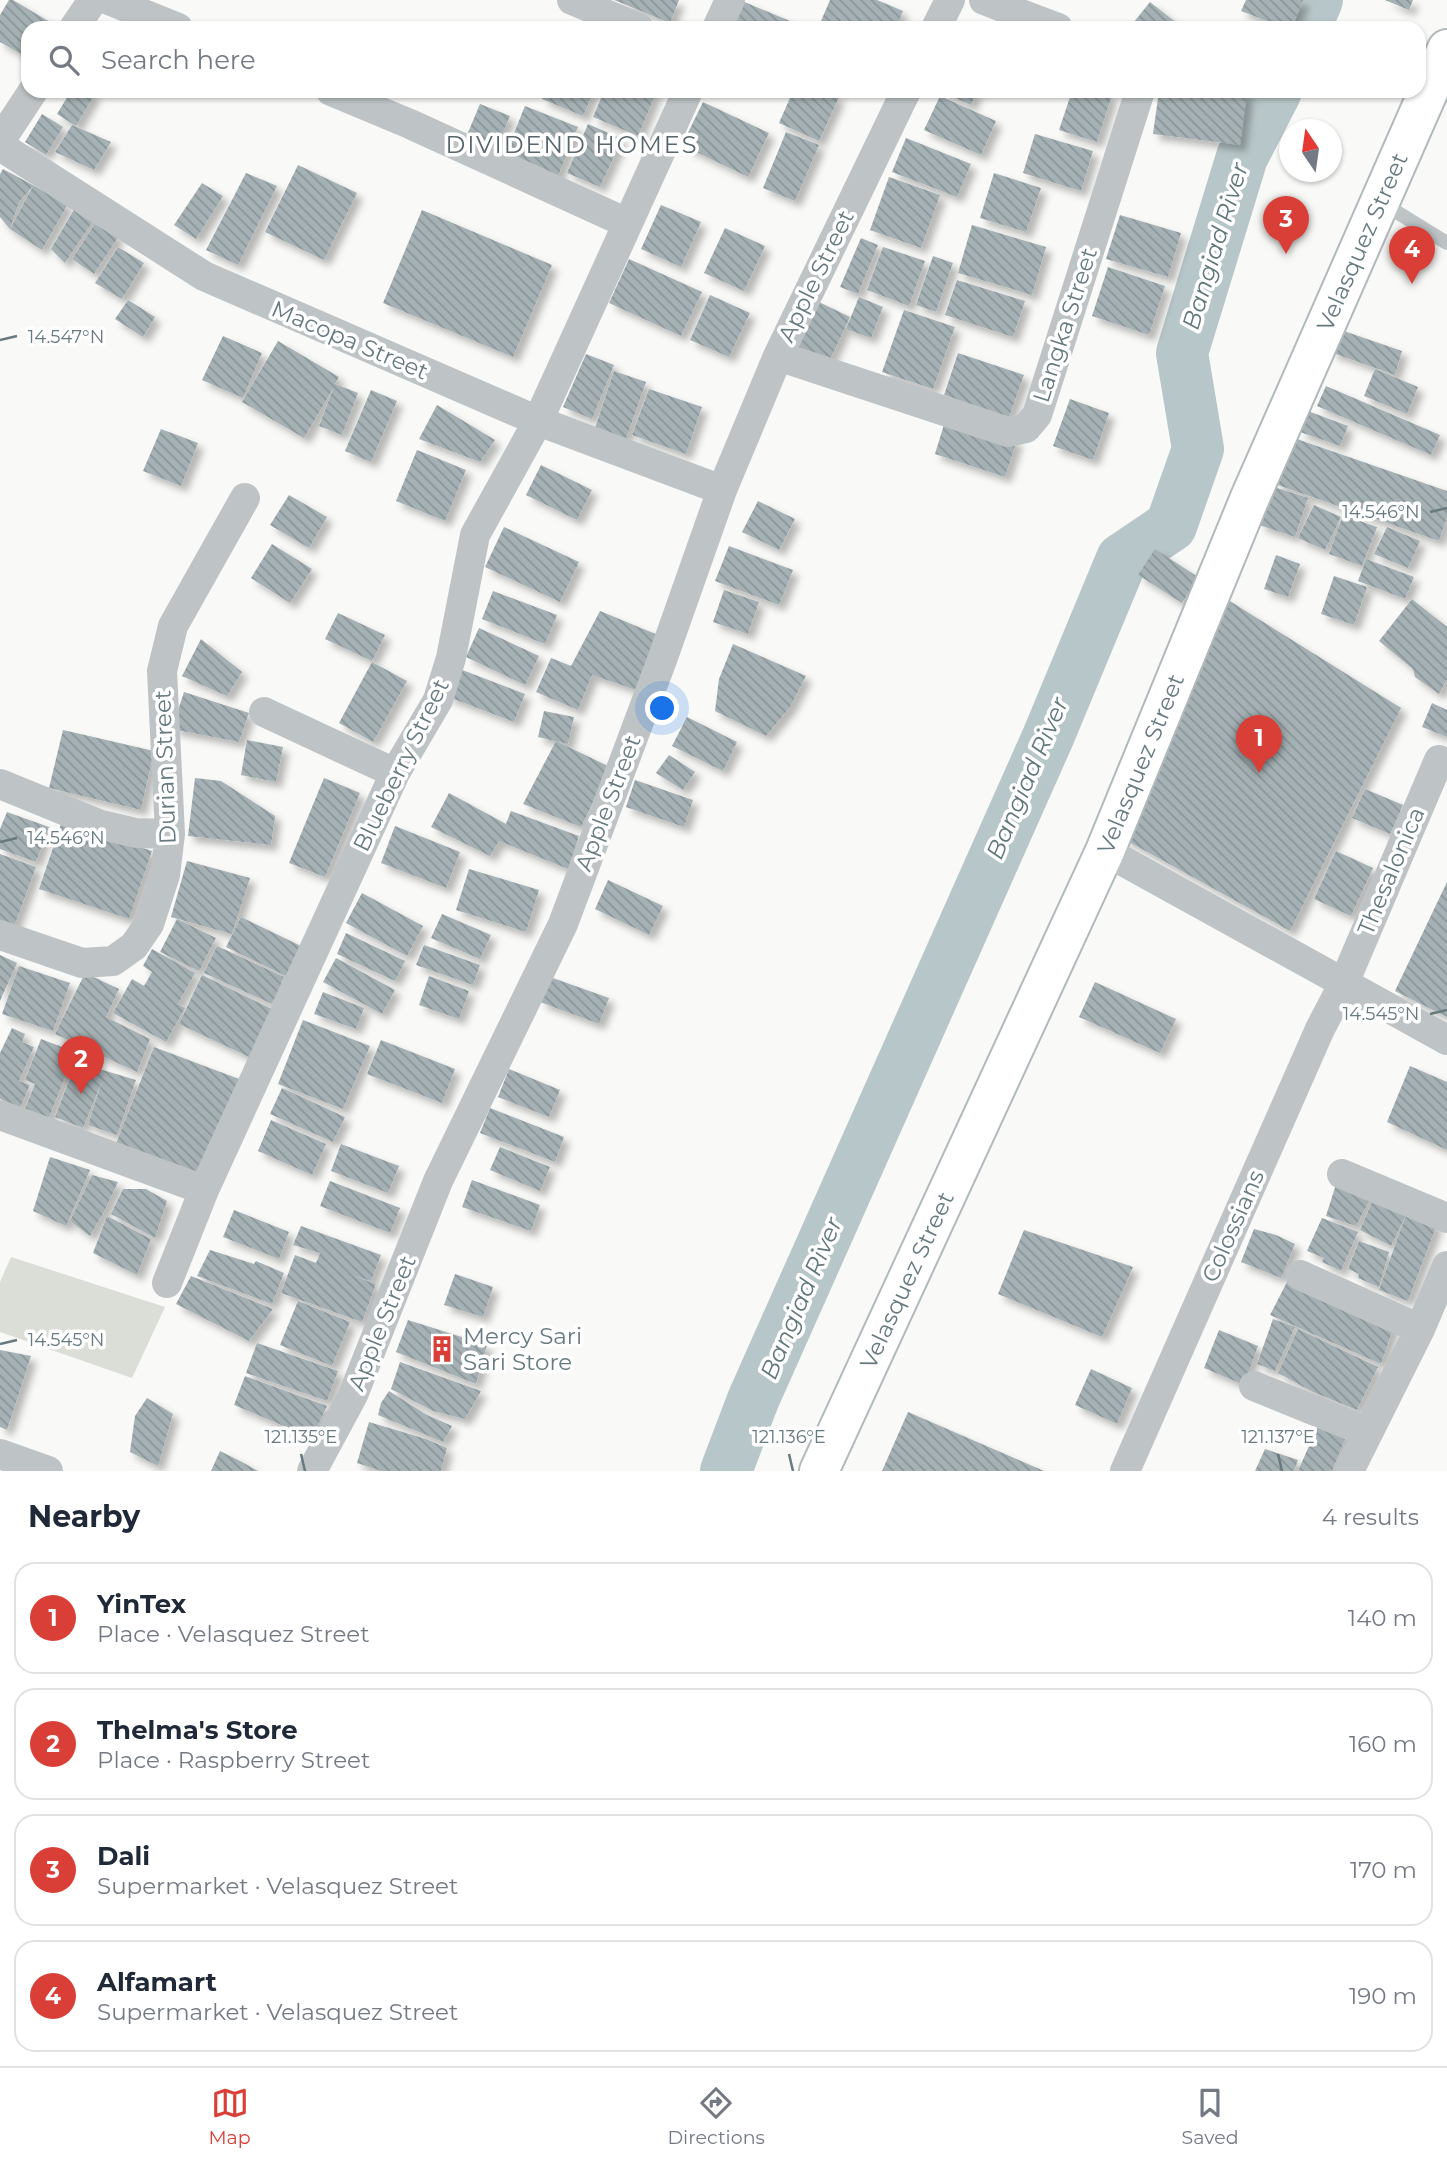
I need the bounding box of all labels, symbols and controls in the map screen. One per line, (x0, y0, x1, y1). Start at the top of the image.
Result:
search box (21, 21, 1426, 98)
icon: search (45, 41, 83, 79)
text: Search here (101, 44, 256, 76)
north arrow (1279, 119, 1342, 182)
district label: DIVIDEND HOMES (445, 130, 699, 159)
street label: Velasquez Street (1311, 148, 1414, 335)
water label: Bangiad River (1176, 158, 1255, 333)
pin: 3 (1263, 196, 1309, 254)
street label: Apple Street (772, 205, 860, 347)
pin: 4 (1389, 226, 1435, 284)
street label: Langka Street (1027, 244, 1103, 406)
street label: Macopa Street (268, 294, 432, 386)
text: 14.547°N (28, 326, 104, 348)
text: 14.546°N (1342, 501, 1420, 523)
street label: Velasquez Street (1091, 670, 1190, 858)
street label: Blueberry Street (347, 674, 455, 856)
street label: Durian Street (148, 689, 182, 845)
your location (645, 691, 679, 725)
water label: Bangiad River (980, 691, 1075, 863)
pin: 1 (1236, 715, 1282, 773)
street label: Apple Street (569, 731, 647, 875)
street label: Thesalonica (1351, 803, 1431, 939)
text: 14.546°N (27, 827, 105, 849)
text: 14.545°N (1343, 1003, 1419, 1025)
pin: 2 (58, 1036, 104, 1094)
street label: Colossians (1196, 1166, 1270, 1286)
street label: Velasquez Street (854, 1187, 960, 1373)
water label: Bangiad River (754, 1211, 849, 1383)
street label: Apple Street (342, 1251, 422, 1395)
place label: Mercy Sari Sari Store (463, 1322, 582, 1376)
text: 14.545°N (28, 1329, 104, 1351)
building icon: Mercy Sari Sari Store (427, 1334, 457, 1364)
text: 121.135°E (265, 1426, 337, 1448)
text: 121.136°E (752, 1426, 826, 1448)
text: 121.137°E (1241, 1426, 1315, 1448)
text: Nearby (28, 1498, 140, 1535)
text: 4 results (1322, 1503, 1419, 1531)
text: YinTex (97, 1588, 186, 1620)
text: 1 (48, 1604, 58, 1632)
text: 140 m (1348, 1604, 1417, 1632)
text: Place · Velasquez Street (97, 1620, 370, 1648)
text: Thelma's Store (97, 1714, 298, 1746)
text: 2 (46, 1730, 60, 1758)
text: 160 m (1349, 1730, 1417, 1758)
text: Place · Raspberry Street (97, 1746, 370, 1774)
text: Dali (97, 1840, 150, 1872)
text: 3 (46, 1856, 60, 1884)
text: 170 m (1350, 1856, 1417, 1884)
text: Supermarket · Velasquez Street (97, 1872, 458, 1900)
text: Alfamart (97, 1966, 217, 1998)
text: 4 (45, 1982, 61, 2010)
text: 190 m (1349, 1982, 1417, 2010)
text: Supermarket · Velasquez Street (97, 1998, 458, 2026)
tab: Map (208, 2084, 251, 2149)
tab: Directions (667, 2084, 765, 2149)
tab: Saved (1182, 2084, 1239, 2149)

